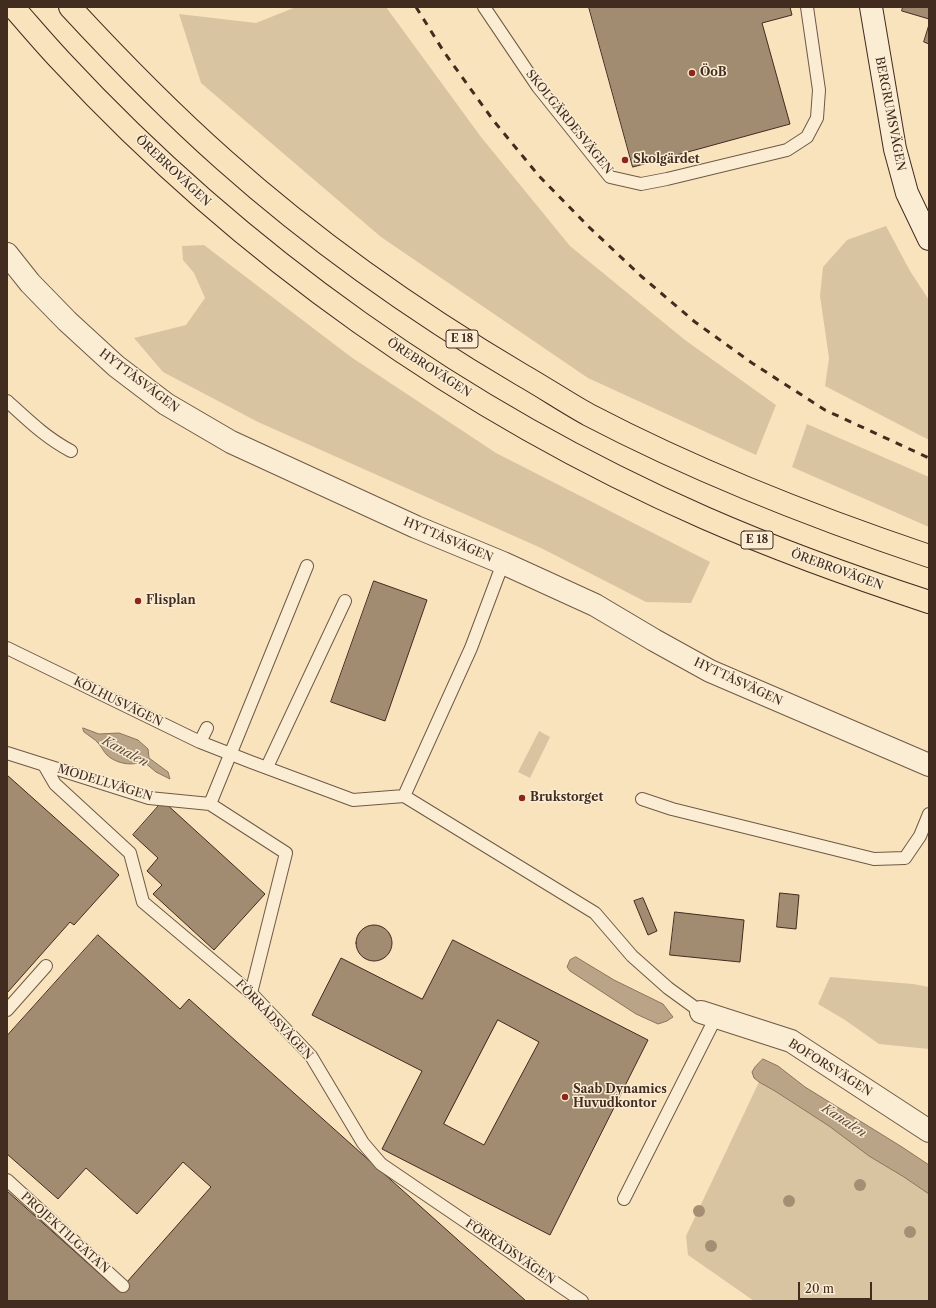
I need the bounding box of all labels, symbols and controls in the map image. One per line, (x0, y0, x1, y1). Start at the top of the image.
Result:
street label: BERGRUMSVÄGEN (872, 56, 908, 172)
place label: ÖoB (700, 66, 727, 80)
street label: SKOLGÄRDESVÄGEN (523, 67, 615, 177)
marker: ÖoB (687, 68, 697, 78)
street label: ÖREBROVÄGEN (132, 132, 214, 210)
place label: Skolgärdet (633, 153, 700, 167)
marker: Skolgärdet (620, 155, 630, 165)
road number: E 18 (446, 330, 478, 348)
street label: ÖREBROVÄGEN (384, 335, 474, 401)
street label: HYTTÅSVÄGEN (96, 346, 182, 416)
street label: HYTTÅSVÄGEN (401, 515, 495, 565)
road number: E 18 (741, 531, 773, 549)
street label: ÖREBROVÄGEN (789, 547, 885, 593)
place label: Flisplan (146, 594, 196, 608)
marker: Flisplan (133, 596, 143, 606)
street label: HYTTÅSVÄGEN (691, 655, 785, 709)
street label: KOLHUSVÄGEN (71, 674, 165, 730)
water label: Kanalen (99, 733, 151, 771)
street label: MODELLVÄGEN (56, 762, 154, 804)
place label: Brukstorget (530, 791, 603, 805)
marker: Brukstorget (517, 793, 527, 803)
street label: FÖRRÅDSVÄGEN (232, 977, 316, 1063)
street label: BOFORSVÄGEN (786, 1036, 874, 1100)
place label: Saab Dynamics Huvudkontor (573, 1083, 667, 1111)
marker: Saab Dynamics Huvudkontor (560, 1092, 570, 1102)
water label: Kanalen (819, 1101, 869, 1141)
street label: PROJEKTILGATAN (18, 1189, 112, 1277)
street label: FÖRRÅDSVÄGEN (462, 1217, 558, 1287)
scale bar (800, 1274, 874, 1300)
text: 20 m (805, 1281, 834, 1296)

